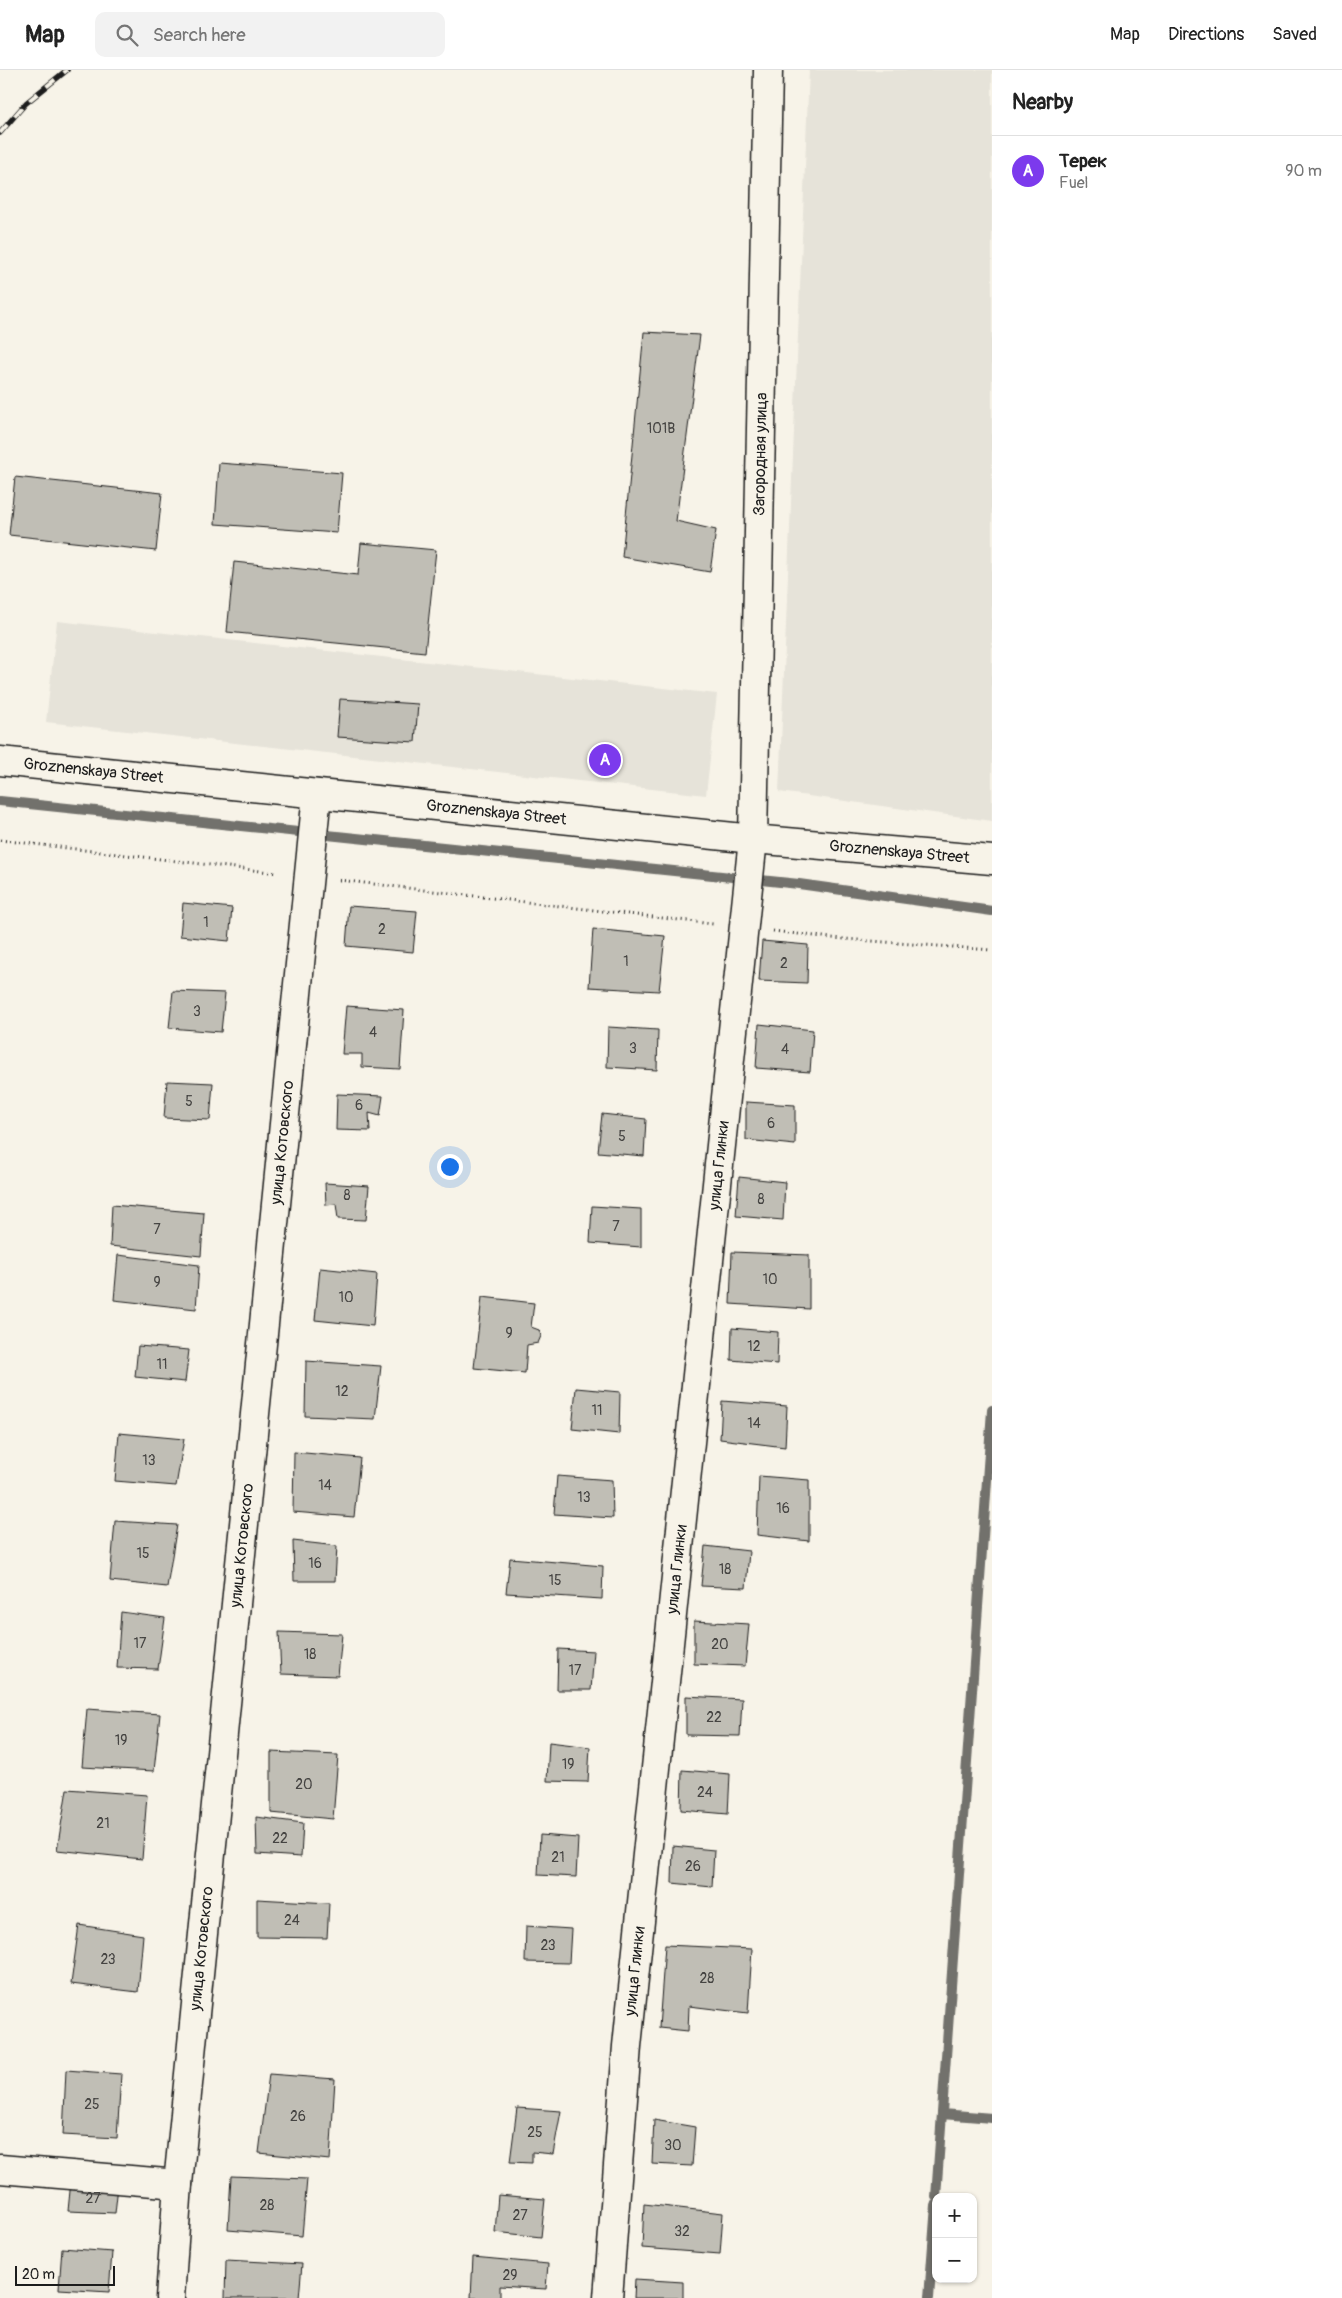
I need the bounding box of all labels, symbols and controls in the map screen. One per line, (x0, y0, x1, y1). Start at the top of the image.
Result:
search box (95, 12, 445, 57)
text: Map (25, 20, 65, 49)
icon: search (113, 21, 141, 49)
text: Search here (153, 23, 246, 47)
text: Map (1110, 23, 1140, 46)
text: Directions (1168, 23, 1244, 46)
text: Saved (1272, 23, 1317, 46)
text: Nearby (1012, 89, 1073, 116)
text: Терек (1059, 149, 1107, 173)
text: A (1023, 161, 1033, 181)
text: 90 m (1285, 161, 1322, 181)
text: Fuel (1059, 173, 1088, 193)
street label: Загородная улица (749, 392, 772, 516)
house number: 101В (647, 420, 675, 437)
pin: A (589, 741, 621, 779)
street label: Groznenskaya Street (22, 753, 165, 788)
street label: Groznenskaya Street (425, 795, 568, 830)
street label: Groznenskaya Street (828, 836, 971, 868)
house number: 1 (203, 914, 209, 931)
house number: 2 (378, 921, 386, 938)
house number: 1 (623, 953, 629, 970)
house number: 2 (780, 955, 788, 972)
house number: 3 (193, 1003, 201, 1020)
house number: 4 (369, 1024, 377, 1041)
house number: 3 (629, 1040, 637, 1057)
house number: 4 (781, 1041, 789, 1058)
street label: улица Котовского (266, 1079, 298, 1207)
house number: 5 (185, 1093, 193, 1110)
house number: 6 (355, 1097, 363, 1114)
house number: 6 (767, 1115, 775, 1132)
street label: улица Глинки (704, 1120, 734, 1212)
house number: 5 (618, 1128, 626, 1145)
your location (437, 1154, 463, 1180)
house number: 8 (343, 1187, 351, 1204)
house number: 8 (757, 1191, 765, 1208)
house number: 7 (612, 1218, 620, 1235)
house number: 7 (153, 1221, 161, 1238)
house number: 10 (762, 1271, 778, 1288)
house number: 9 (153, 1274, 161, 1291)
house number: 10 (338, 1289, 354, 1306)
house number: 9 (505, 1325, 513, 1342)
house number: 12 (747, 1338, 761, 1355)
house number: 11 (157, 1356, 167, 1373)
house number: 12 (335, 1383, 349, 1400)
house number: 11 (592, 1402, 602, 1419)
house number: 14 (747, 1415, 761, 1432)
house number: 13 (142, 1452, 156, 1469)
house number: 14 (318, 1477, 332, 1494)
street label: улица Котовского (226, 1482, 258, 1610)
house number: 13 (577, 1489, 591, 1506)
house number: 16 (776, 1500, 790, 1517)
street label: улица Глинки (662, 1524, 691, 1616)
house number: 15 (136, 1545, 150, 1562)
house number: 16 (308, 1555, 322, 1572)
house number: 18 (719, 1561, 731, 1578)
house number: 15 (548, 1572, 562, 1589)
house number: 17 (134, 1635, 147, 1652)
house number: 20 (711, 1636, 729, 1653)
house number: 18 (304, 1646, 316, 1663)
house number: 17 (569, 1662, 582, 1679)
house number: 22 (706, 1709, 722, 1726)
house number: 19 (115, 1732, 127, 1749)
house number: 19 (562, 1756, 574, 1773)
house number: 20 (295, 1776, 313, 1793)
house number: 24 (697, 1784, 713, 1801)
house number: 21 (96, 1815, 110, 1832)
house number: 22 (272, 1830, 288, 1847)
house number: 21 (551, 1849, 565, 1866)
house number: 26 (685, 1858, 701, 1875)
street label: улица Котовского (185, 1885, 218, 2013)
house number: 24 (284, 1912, 300, 1929)
street label: улица Глинки (620, 1925, 649, 2018)
house number: 23 (540, 1937, 556, 1954)
house number: 23 (100, 1951, 116, 1968)
house number: 28 (700, 1970, 714, 1987)
house number: 25 (84, 2096, 100, 2113)
house number: 26 (290, 2108, 306, 2125)
house number: 25 (527, 2124, 543, 2141)
house number: 30 (664, 2137, 682, 2154)
house number: 27 (85, 2190, 101, 2207)
map controls (932, 2193, 977, 2283)
button: + (932, 2193, 977, 2238)
house number: 28 (260, 2197, 274, 2214)
house number: 27 (512, 2207, 528, 2224)
house number: 32 (674, 2223, 690, 2240)
button: − (932, 2238, 977, 2283)
scale bar (15, 2263, 115, 2286)
text: 20 m (22, 2266, 55, 2283)
house number: 29 (502, 2267, 518, 2284)

